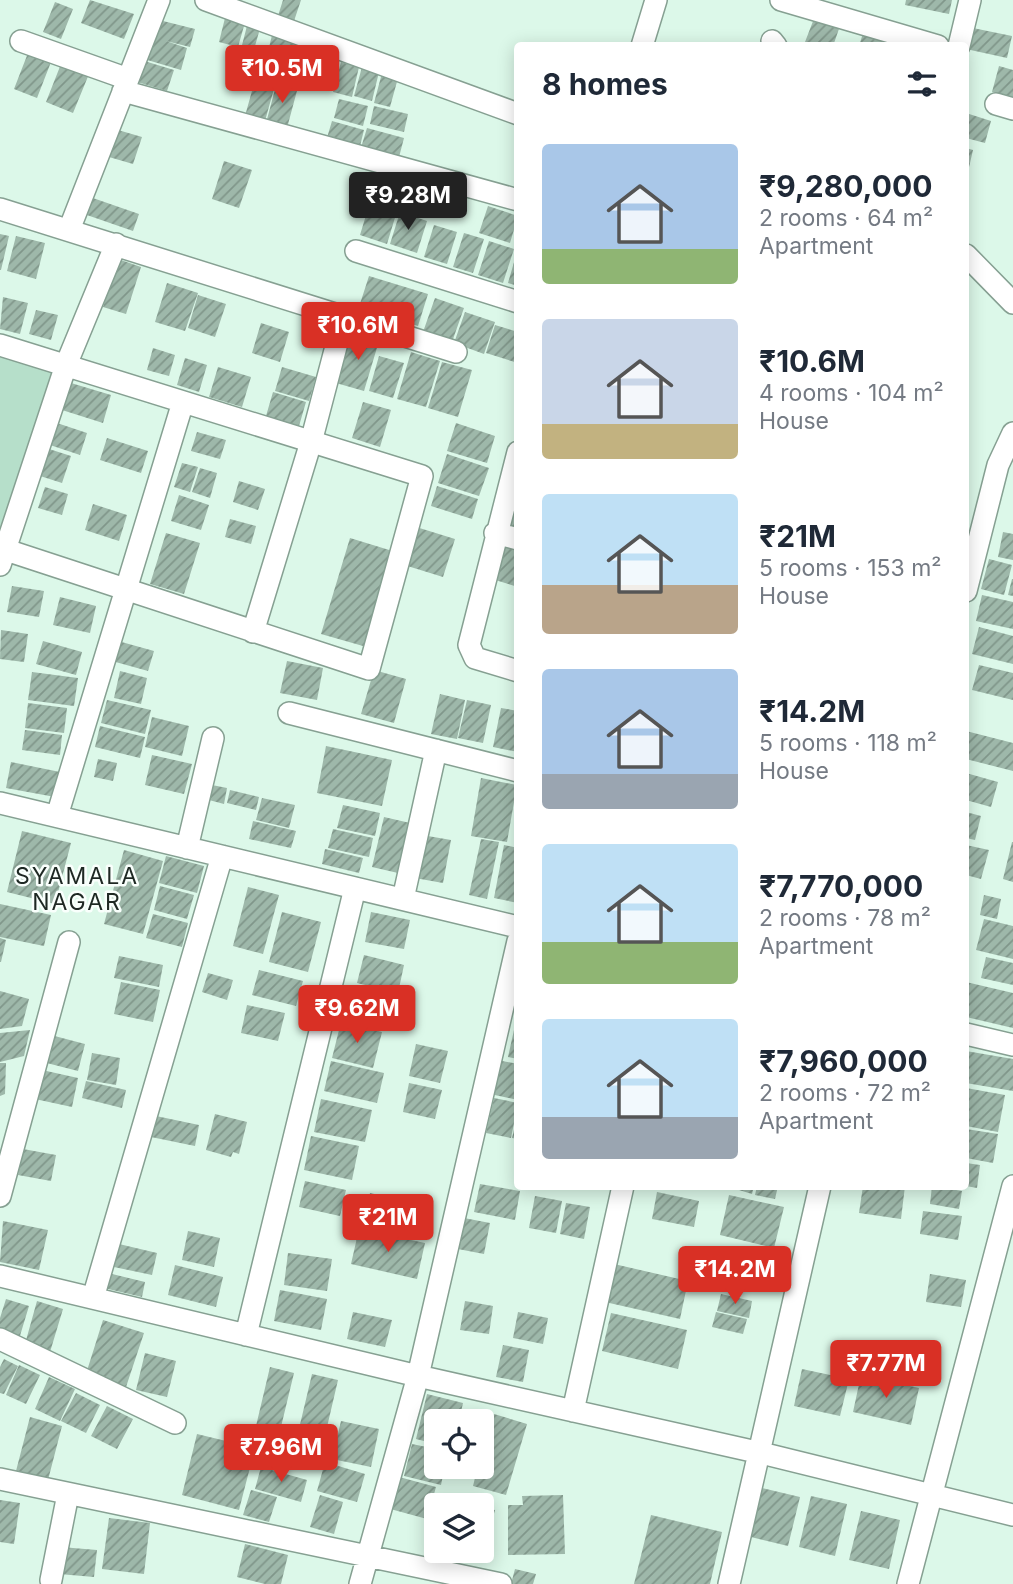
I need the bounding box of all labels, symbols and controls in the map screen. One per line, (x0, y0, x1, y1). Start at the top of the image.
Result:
pin: ₹10.5M (225, 46, 339, 105)
text: ₹10.5M (241, 54, 323, 82)
icon: filters (903, 65, 941, 103)
text: 8 homes (542, 66, 668, 102)
text: ₹9,280,000 (759, 168, 932, 204)
icon: home (598, 172, 682, 256)
pin: ₹9.28M (351, 173, 465, 232)
text: ₹9.28M (365, 181, 451, 209)
text: 2 rooms · 64 m² (759, 204, 933, 232)
text: Apartment (759, 232, 873, 260)
pin: ₹10.6M (301, 302, 415, 362)
text: ₹10.6M (317, 311, 399, 339)
text: ₹10.6M (759, 343, 865, 379)
icon: home (598, 347, 682, 431)
text: 4 rooms · 104 m² (759, 379, 944, 407)
text: House (759, 407, 829, 435)
text: ₹21M (759, 518, 836, 554)
icon: home (598, 522, 682, 606)
text: 5 rooms · 153 m² (759, 554, 941, 582)
text: House (759, 582, 829, 610)
text: ₹14.2M (759, 693, 865, 729)
icon: home (598, 697, 682, 781)
text: 5 rooms · 118 m² (759, 729, 937, 757)
text: House (759, 757, 829, 785)
district label: SYAMALA NAGAR (15, 862, 139, 916)
text: ₹7,770,000 (759, 868, 923, 904)
icon: home (598, 872, 682, 956)
text: 2 rooms · 78 m² (759, 904, 931, 932)
text: Apartment (759, 932, 873, 960)
pin: ₹9.62M (300, 986, 414, 1045)
text: ₹9.62M (314, 994, 400, 1022)
text: ₹7,960,000 (759, 1043, 928, 1079)
icon: home (598, 1047, 682, 1131)
text: 2 rooms · 72 m² (759, 1079, 931, 1107)
text: Apartment (759, 1107, 873, 1135)
pin: ₹21M (347, 1194, 429, 1254)
text: ₹21M (359, 1203, 417, 1231)
pin: ₹14.2M (678, 1246, 792, 1306)
text: ₹14.2M (694, 1255, 776, 1283)
pin: ₹7.77M (829, 1340, 943, 1400)
text: ₹7.77M (846, 1349, 926, 1377)
map controls (424, 1409, 494, 1563)
button: locate (424, 1409, 494, 1479)
pin: ₹7.96M (224, 1424, 338, 1484)
text: ₹7.96M (240, 1433, 322, 1461)
button: layers (424, 1493, 494, 1563)

